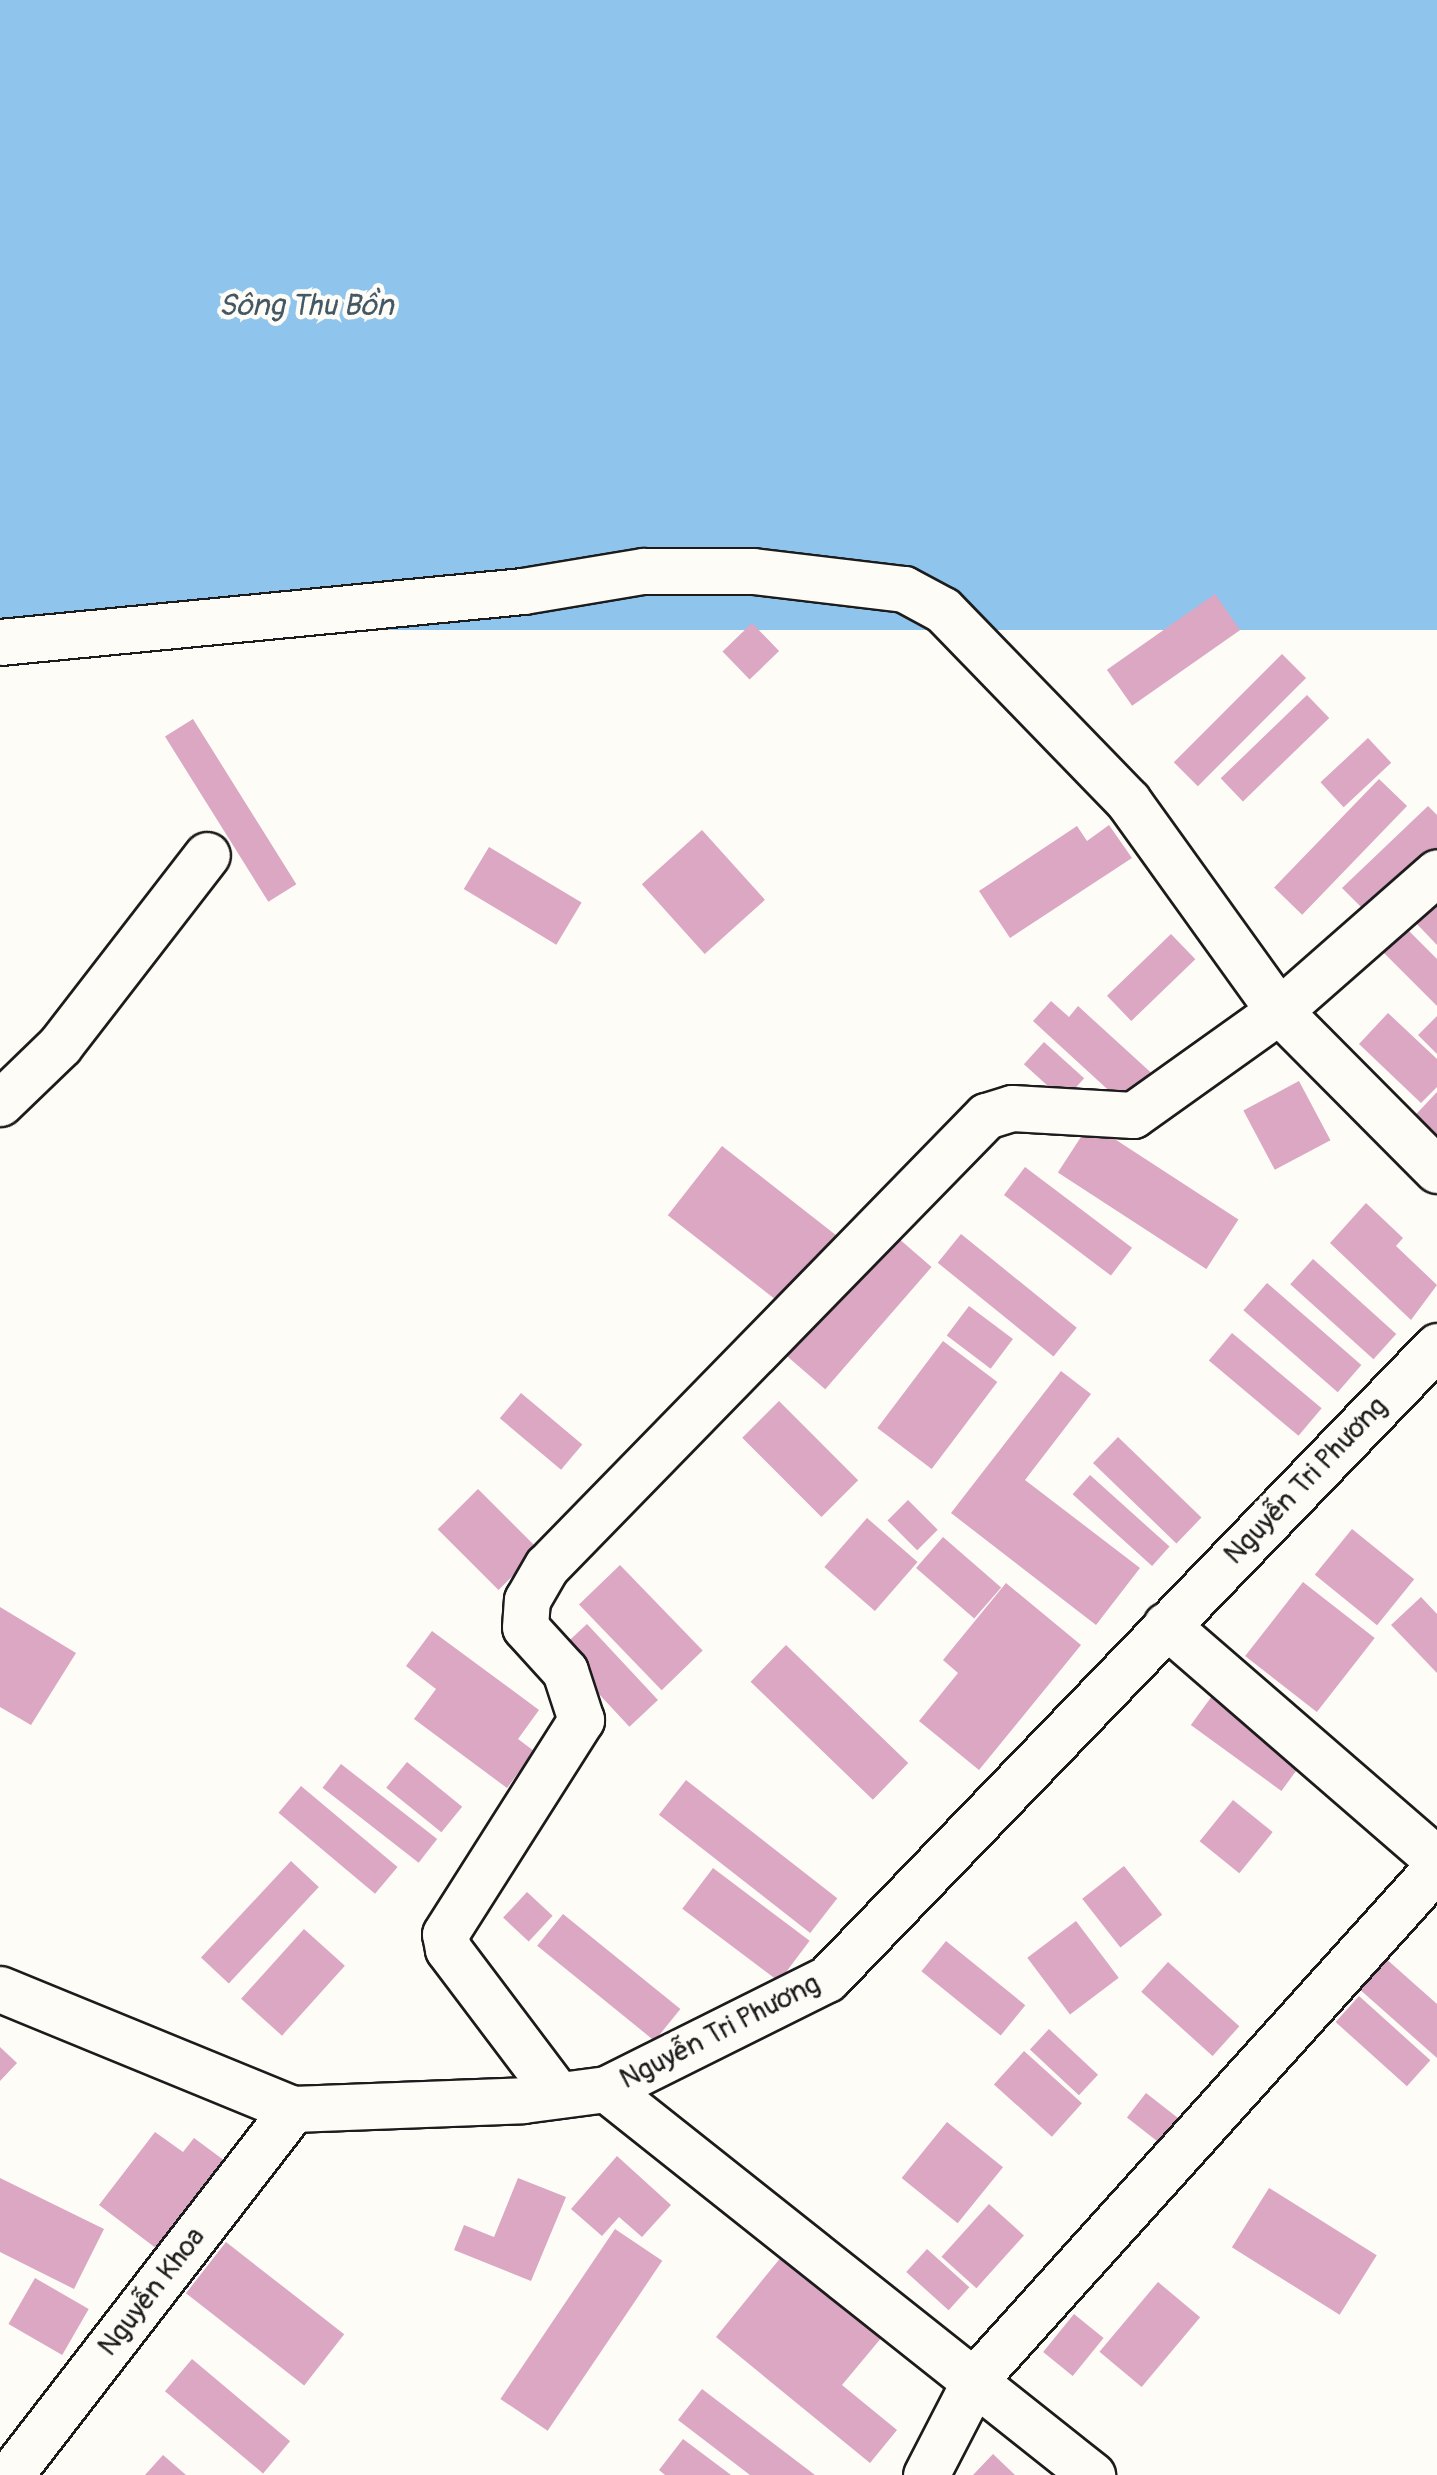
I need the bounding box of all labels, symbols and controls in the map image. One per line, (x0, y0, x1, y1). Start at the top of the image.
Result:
water label: Sông Thu Bồn (218, 288, 394, 324)
street label: Nguyễn Tri Phương (1218, 1390, 1394, 1572)
street label: Nguyễn Tri Phương (614, 1967, 826, 2097)
street label: Nguyễn Khoa (91, 2221, 213, 2363)

